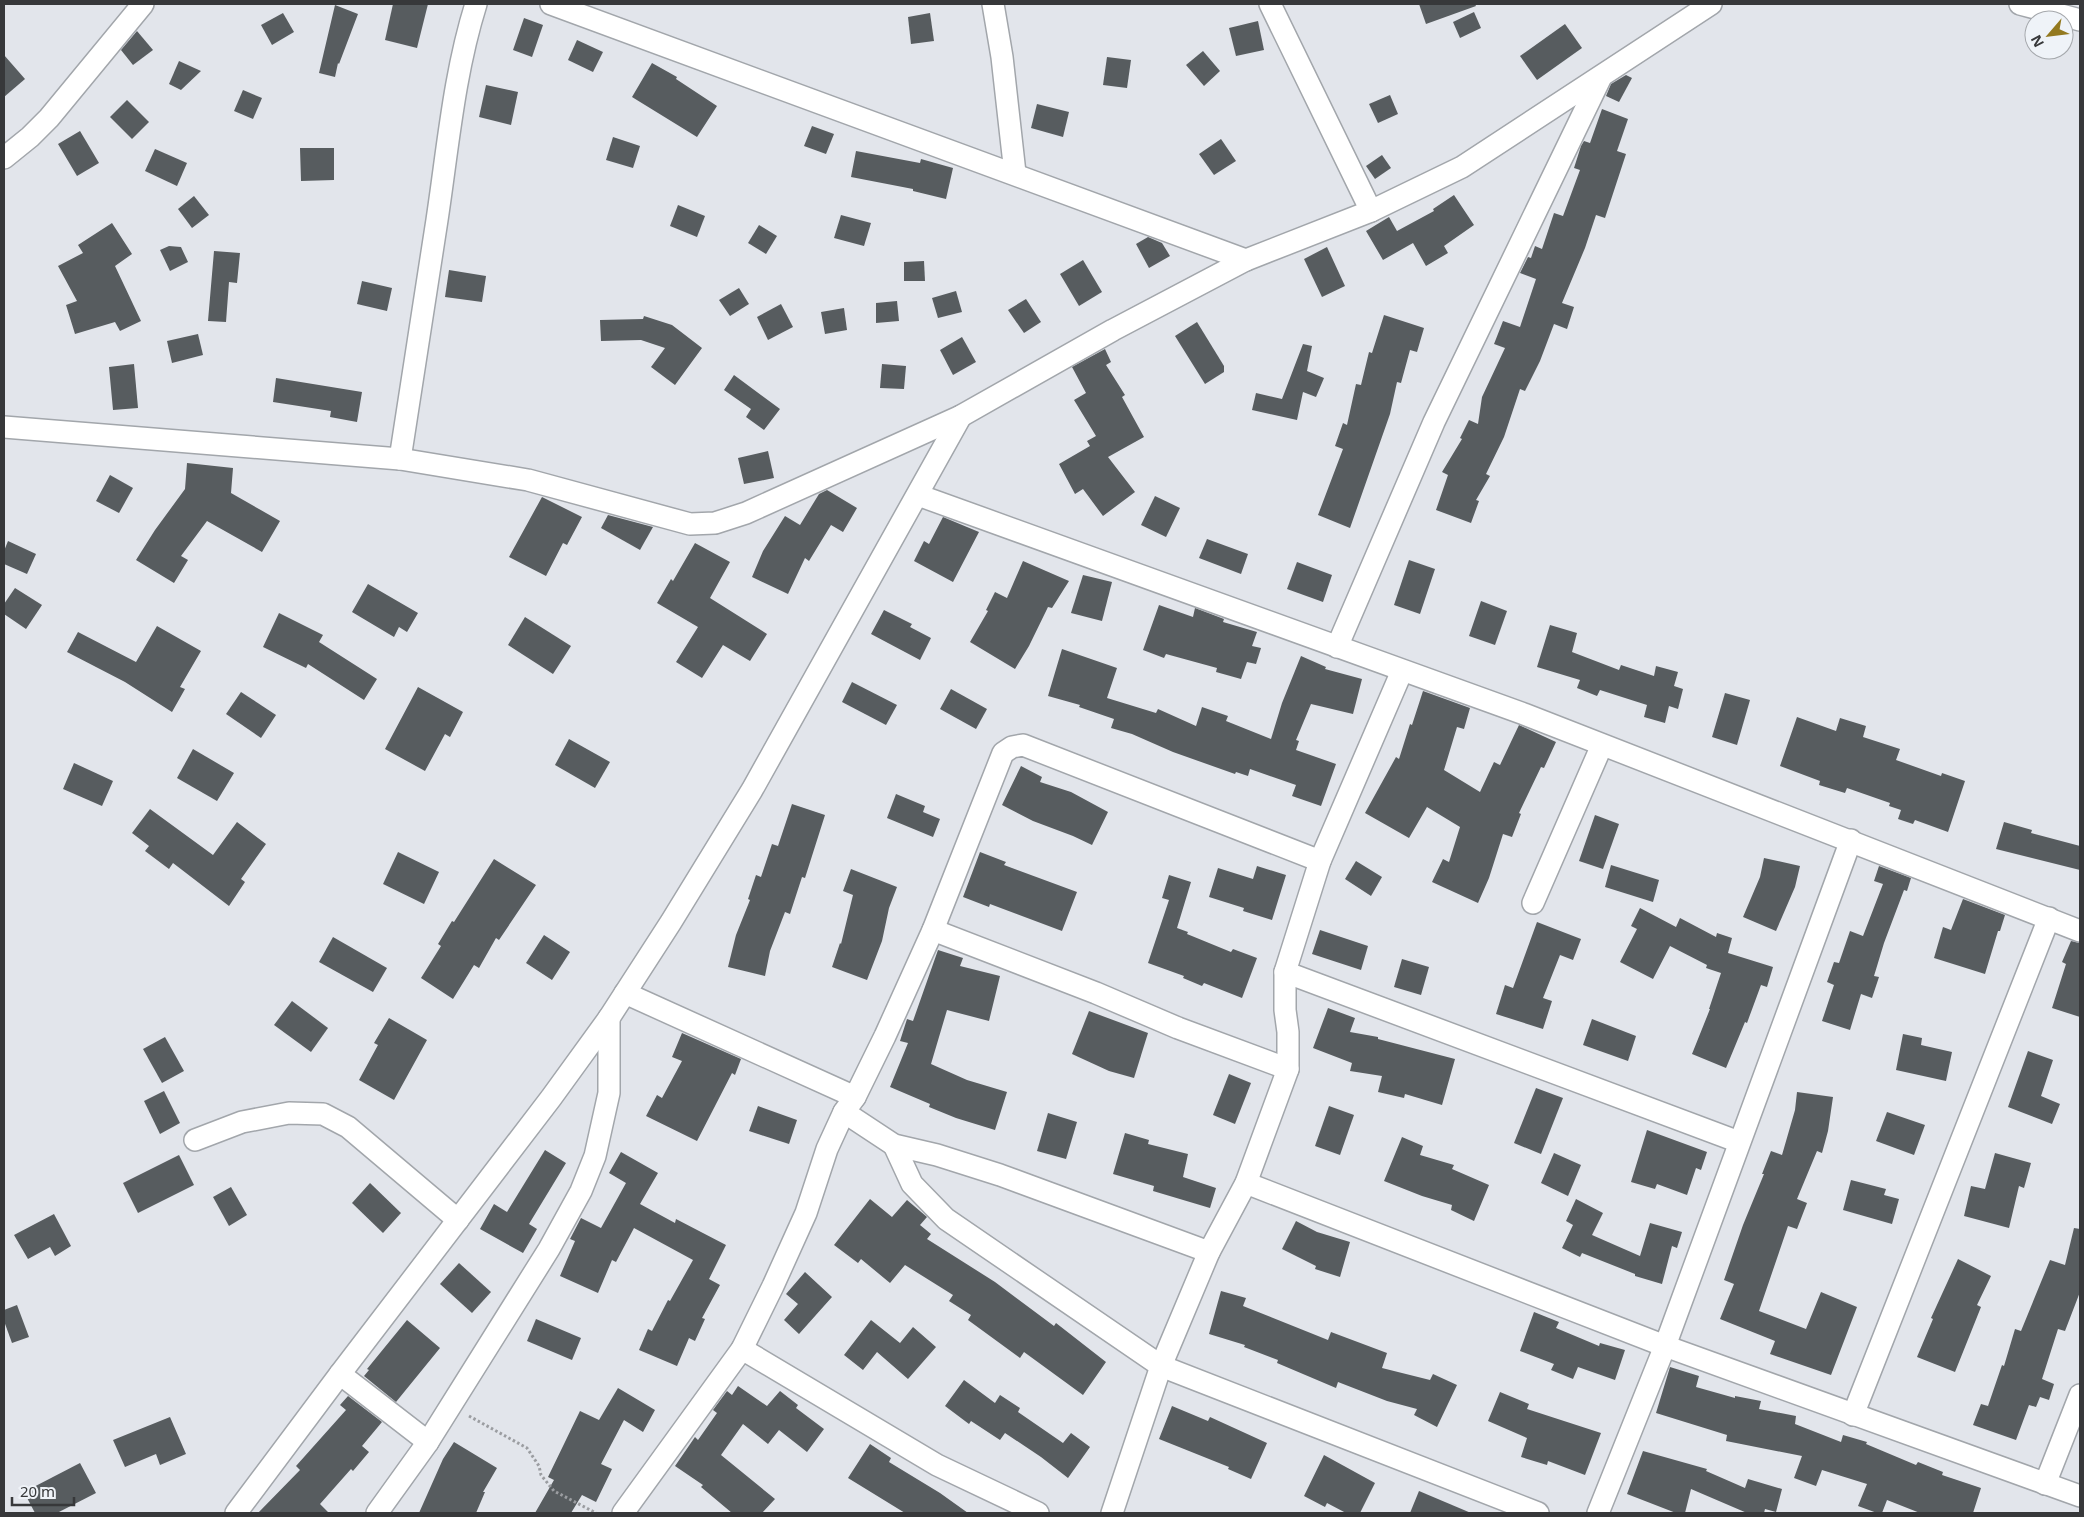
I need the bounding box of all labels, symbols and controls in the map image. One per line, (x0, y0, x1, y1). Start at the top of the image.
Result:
north arrow (2024, 10, 2074, 60)
text: N (2026, 32, 2048, 51)
scale bar (12, 1474, 75, 1506)
text: 20 m (20, 1481, 55, 1501)

